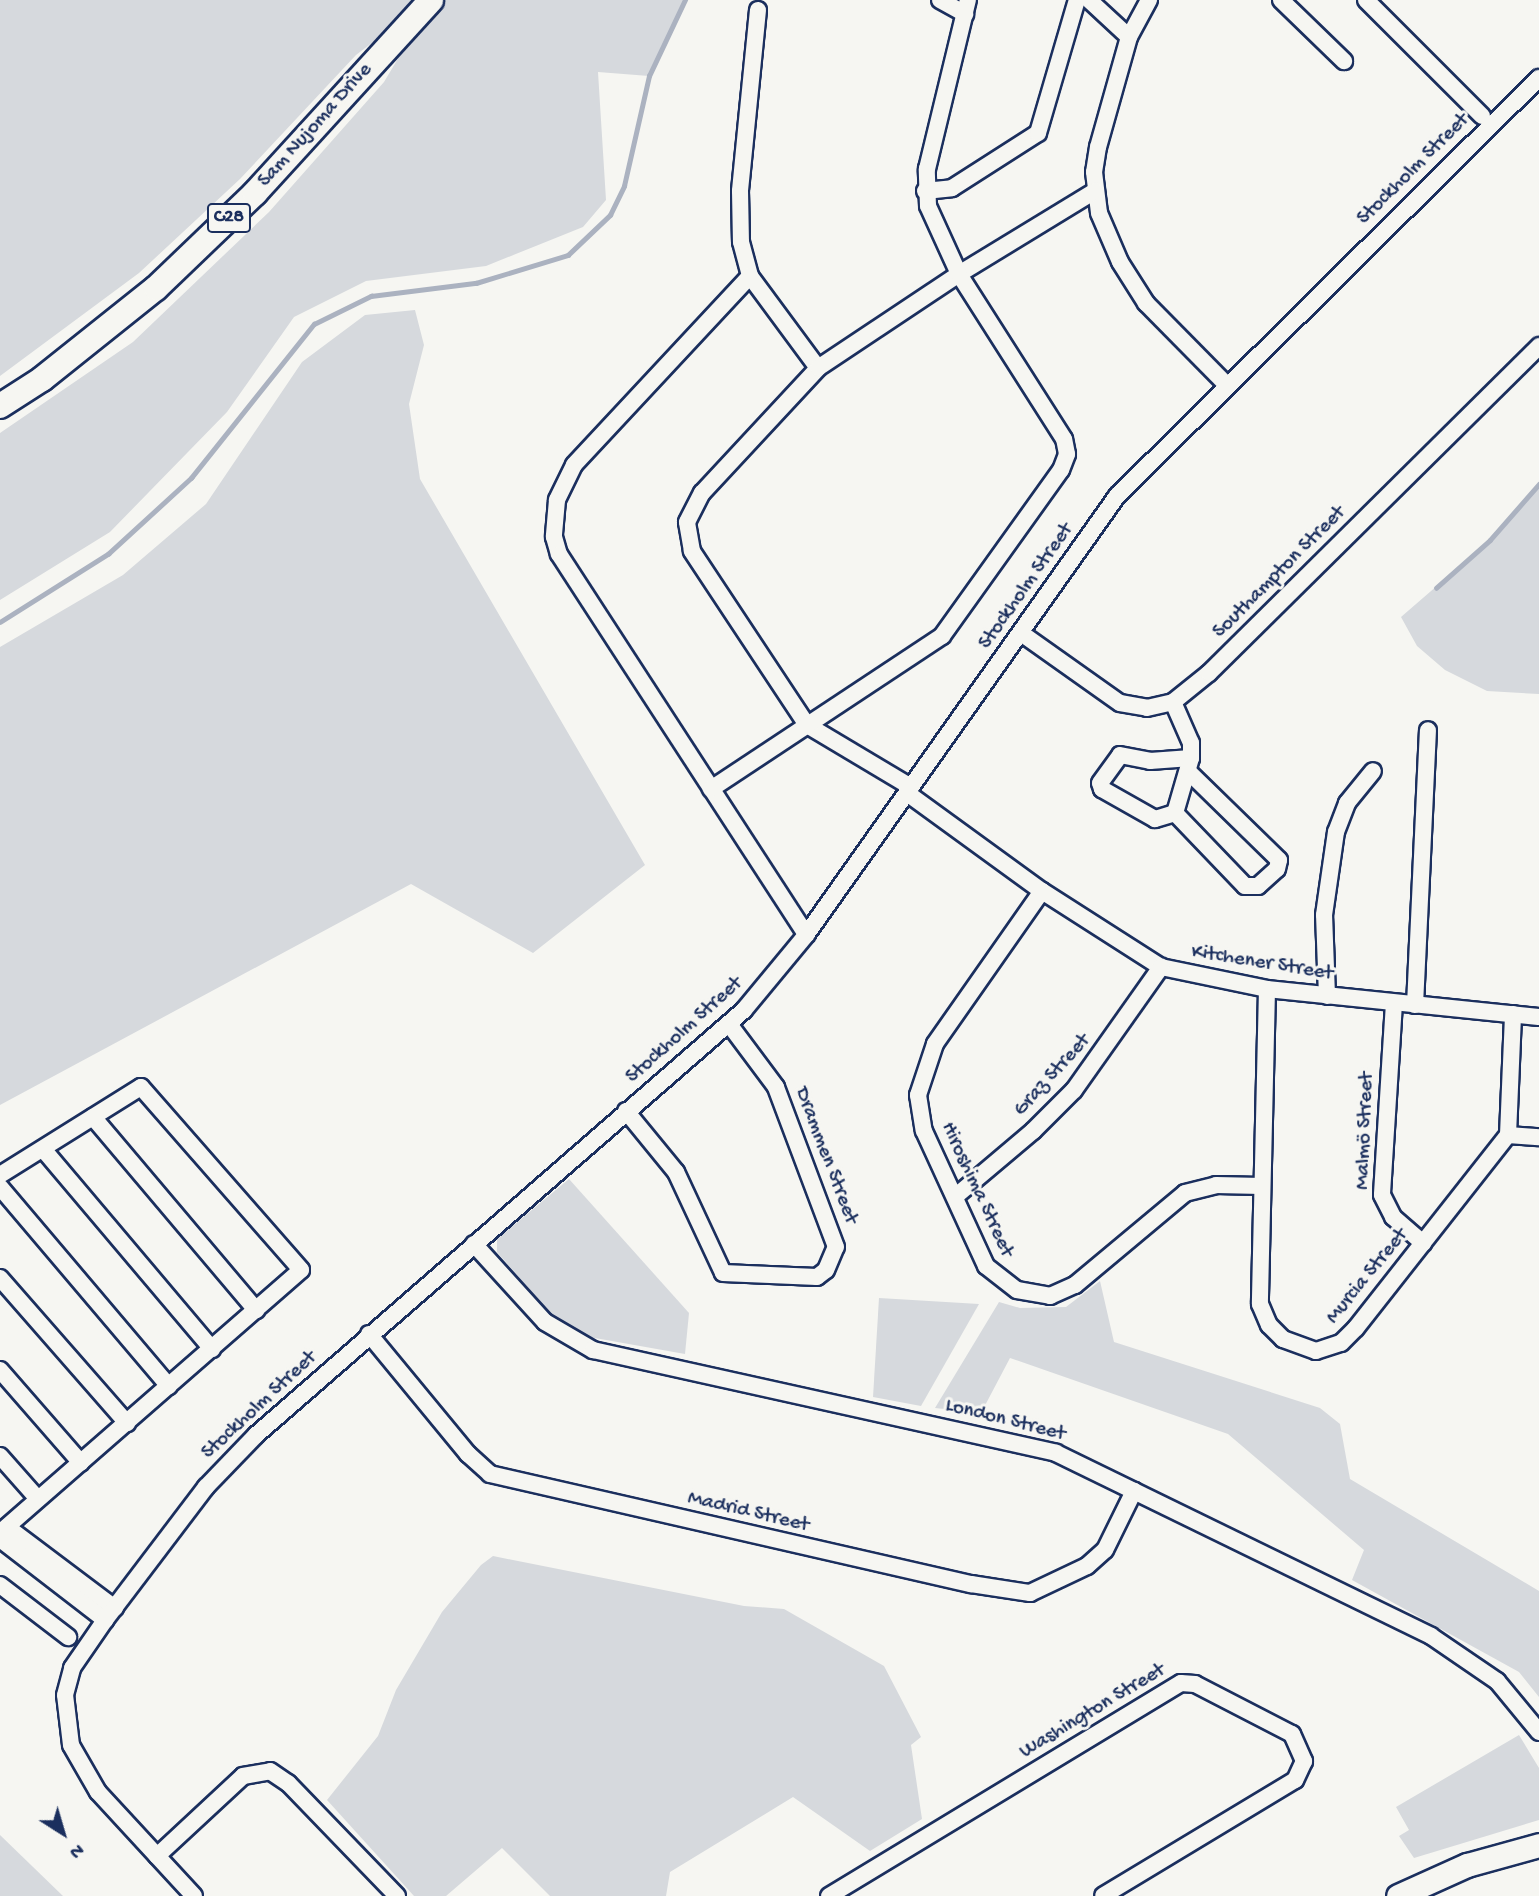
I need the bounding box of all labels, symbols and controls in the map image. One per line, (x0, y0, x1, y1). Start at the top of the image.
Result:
street label: Sam Nujoma Drive (253, 58, 379, 194)
street label: Stockholm Street (1353, 109, 1475, 231)
road number: C28 (206, 202, 252, 233)
street label: Southampton Street (1208, 501, 1352, 645)
street label: Stockholm Street (974, 519, 1080, 655)
street label: Kitchener Street (1189, 940, 1335, 988)
street label: Stockholm Street (621, 972, 749, 1090)
street label: Graz Street (1009, 1029, 1097, 1123)
street label: Malmö Street (1351, 1072, 1381, 1190)
street label: Drammen Street (787, 1084, 863, 1228)
street label: Hiroshima Street (934, 1119, 1018, 1261)
street label: Murcia Street (1322, 1224, 1414, 1330)
street label: Stockholm Street (197, 1346, 323, 1466)
street label: London Street (942, 1394, 1068, 1448)
street label: Madrid Street (685, 1487, 811, 1539)
street label: Washington Street (1016, 1659, 1170, 1765)
north arrow (28, 1798, 98, 1868)
text: N (64, 1837, 88, 1863)

